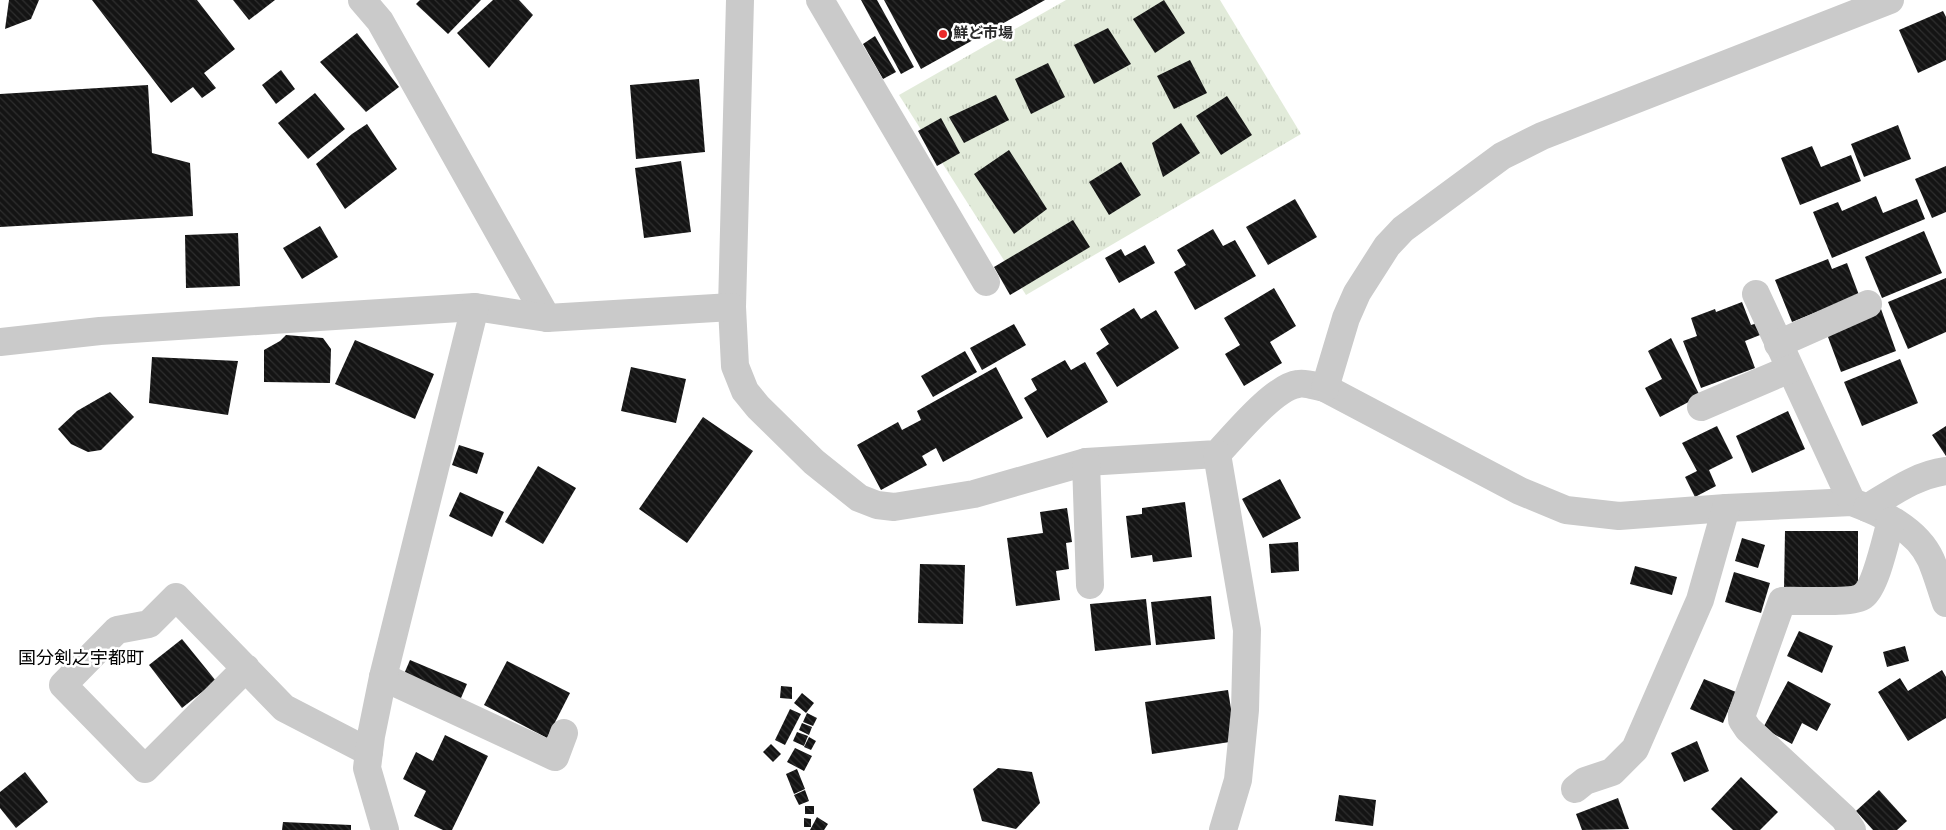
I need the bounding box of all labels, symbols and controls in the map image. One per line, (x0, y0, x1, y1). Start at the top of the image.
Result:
place label: 鮮ど市場 (953, 25, 1013, 44)
marker: 鮮ど市場 (937, 28, 949, 40)
district label: 国分剣之宇都町 (18, 648, 144, 671)

